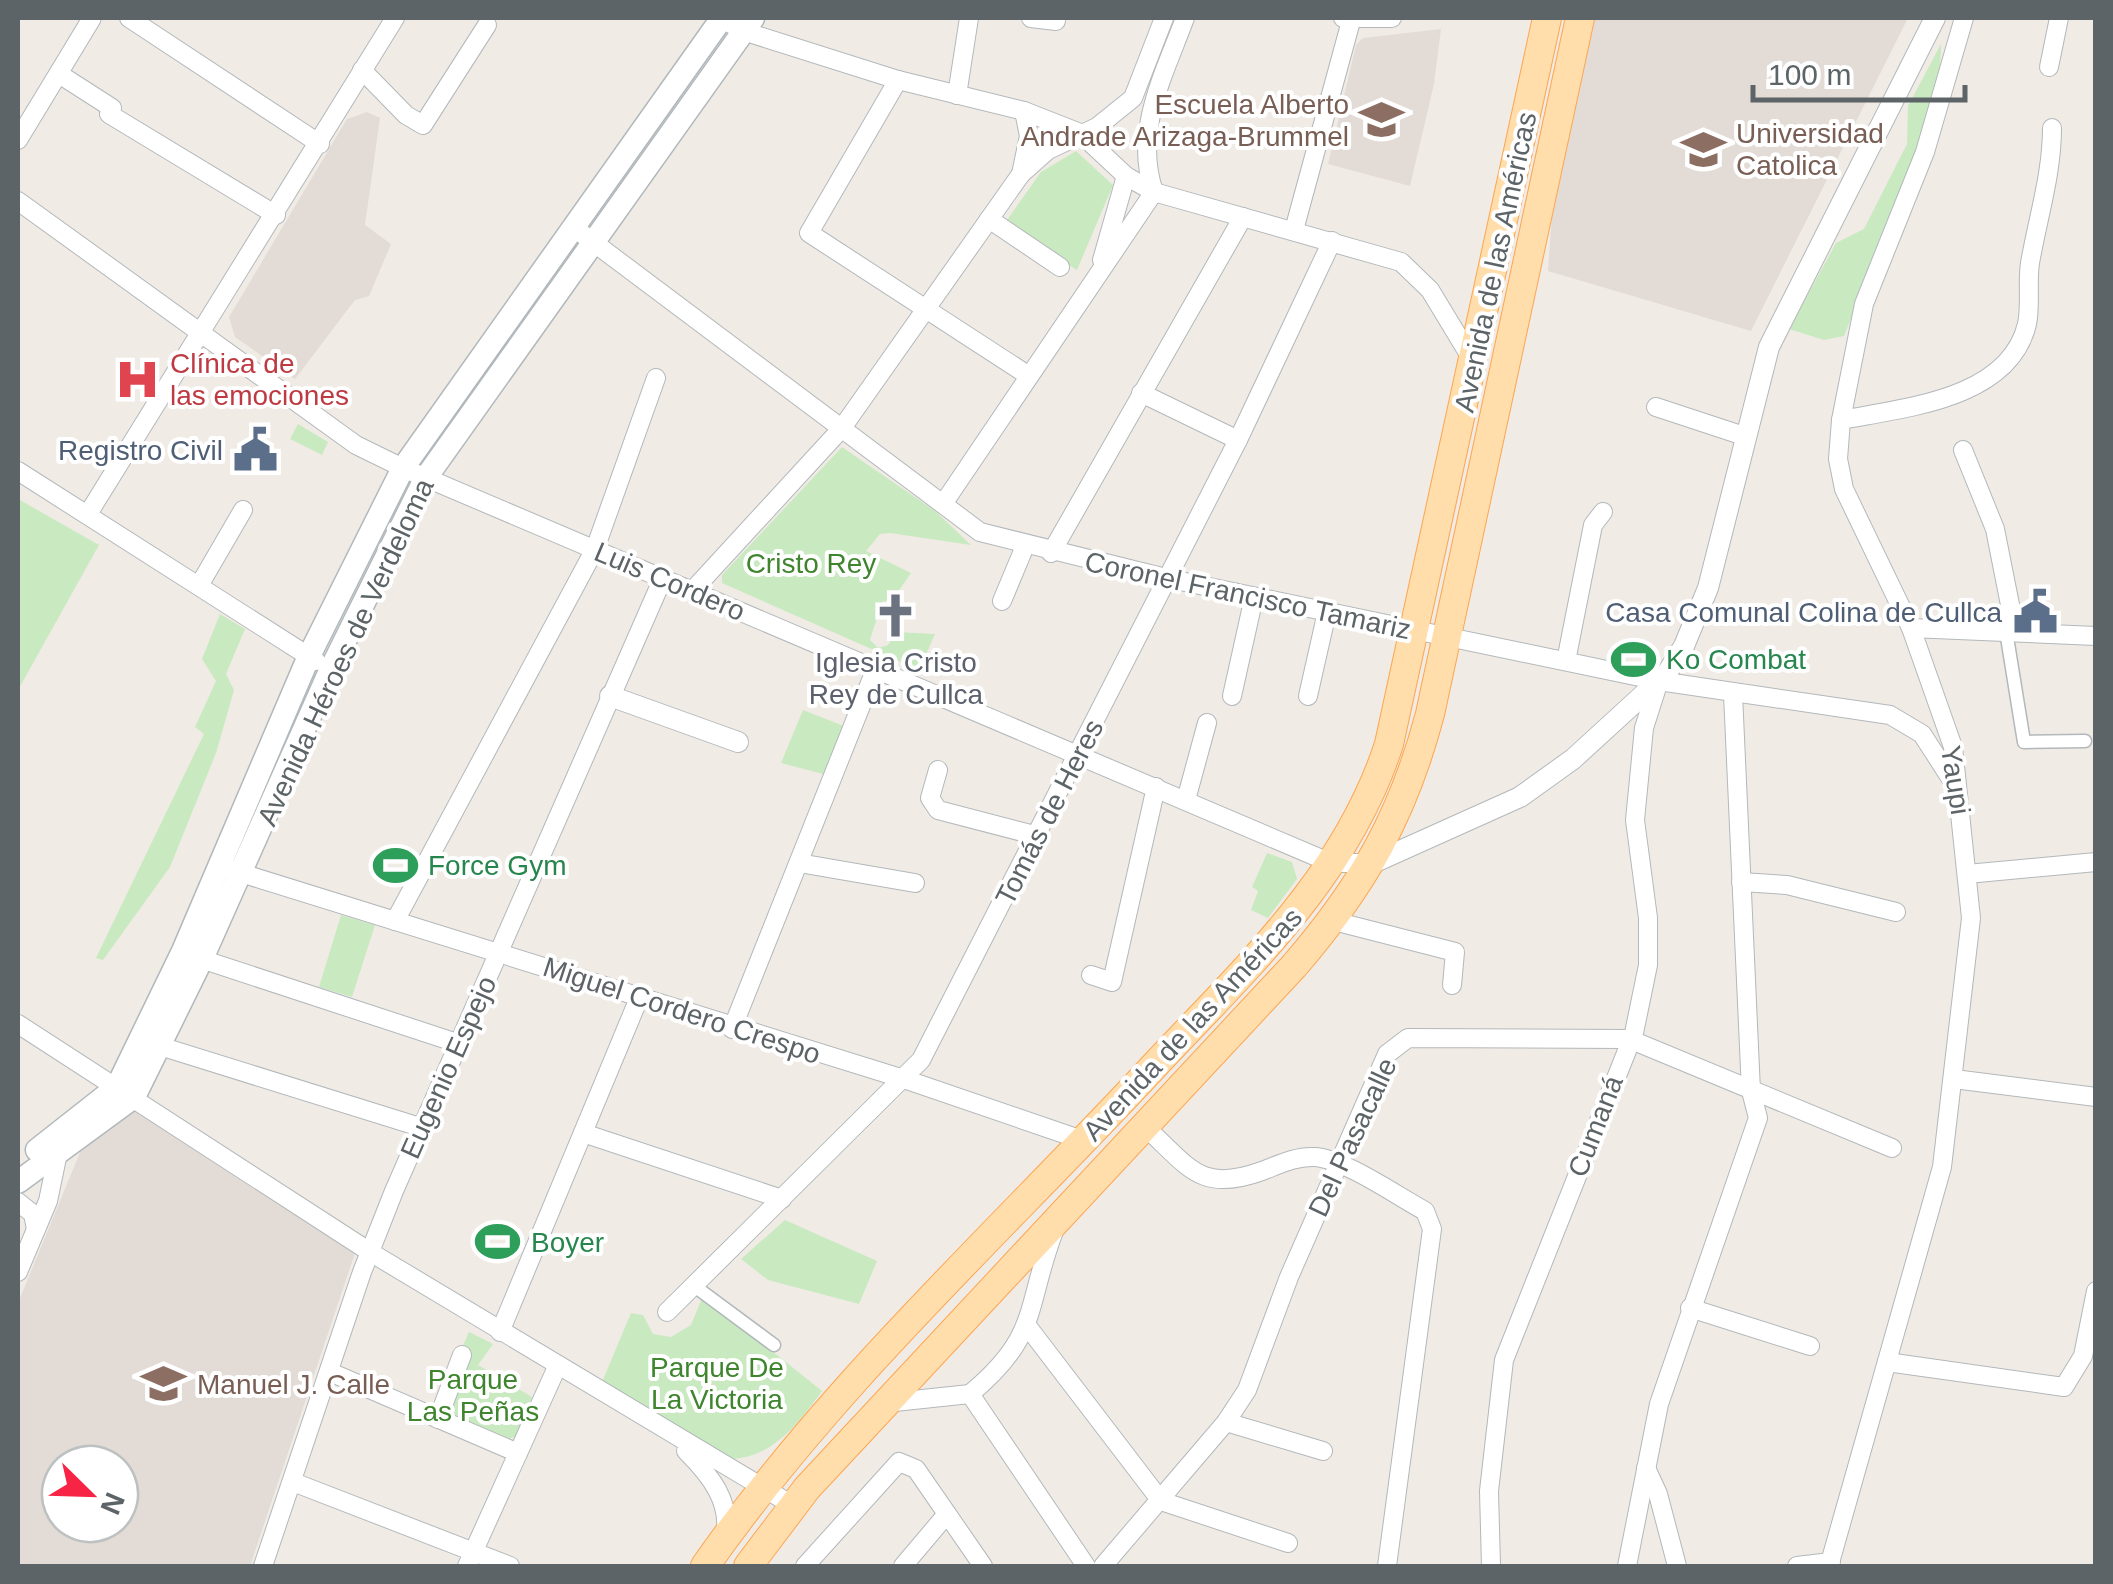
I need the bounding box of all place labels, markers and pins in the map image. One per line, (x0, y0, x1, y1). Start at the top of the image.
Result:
place label: Escuela Alberto Andrade Arizaga-Brummel (1021, 89, 1349, 152)
school or university icon: Escuela Alberto Andrade Arizaga-Brummel (1358, 96, 1406, 144)
place label: Universidad Catolica (1736, 118, 1884, 181)
school or university icon: Universidad Catolica (1679, 125, 1727, 173)
place label: Clínica de las emociones (170, 348, 349, 411)
hospital icon: Clínica de las emociones (113, 355, 161, 403)
public building icon: Registro Civil (232, 426, 280, 474)
place label: Registro Civil (58, 435, 223, 466)
public building icon: Casa Comunal Colina de Cullca (2011, 588, 2059, 636)
church icon: Iglesia Cristo Rey de Cullca (872, 592, 920, 640)
place label: Casa Comunal Colina de Cullca (1605, 597, 2002, 628)
sports icon: Ko Combat (1609, 635, 1657, 683)
place label: Ko Combat (1666, 644, 1806, 675)
place label: Iglesia Cristo Rey de Cullca (809, 647, 984, 710)
sports icon: Force Gym (371, 841, 419, 889)
place label: Force Gym (428, 850, 566, 881)
sports icon: Boyer (474, 1218, 522, 1266)
place label: Boyer (531, 1227, 604, 1258)
school or university icon: Manuel J. Calle (140, 1360, 188, 1408)
place label: Manuel J. Calle (197, 1369, 390, 1400)

